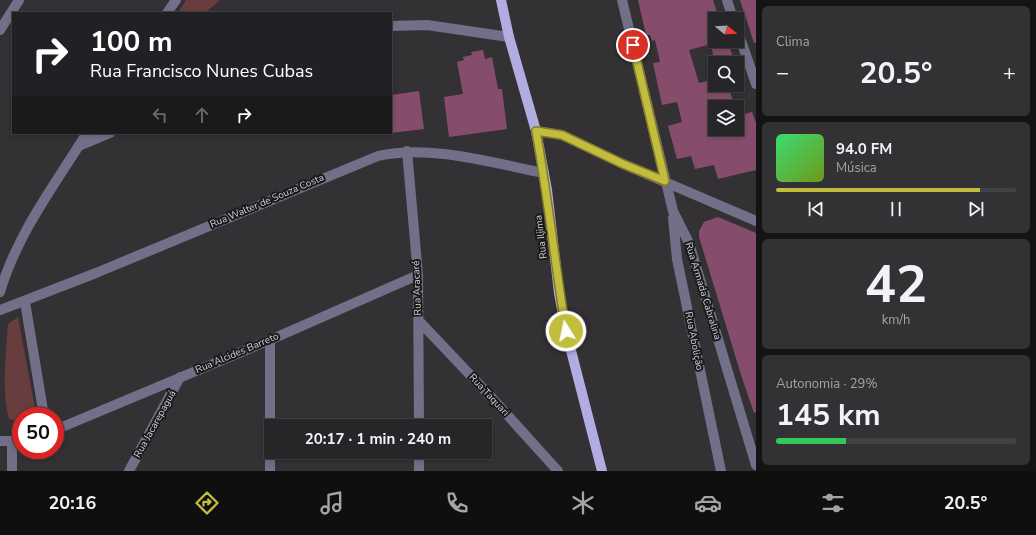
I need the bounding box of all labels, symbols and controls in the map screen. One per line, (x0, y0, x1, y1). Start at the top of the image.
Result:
north arrow (708, 12, 744, 48)
map controls (708, 12, 744, 136)
text: 100 m (90, 23, 173, 61)
icon: right (24, 28, 76, 80)
pin (616, 28, 650, 62)
text: Clima (776, 33, 810, 51)
icon: arrive (622, 34, 644, 56)
text: 20.5° (860, 53, 932, 94)
button: search (708, 56, 744, 92)
text: − (776, 58, 789, 88)
text: + (1003, 58, 1016, 88)
text: Rua Francisco Nunes Cubas (90, 59, 313, 83)
button: layers (708, 100, 744, 136)
icon: left (149, 104, 171, 126)
icon: ahead (191, 104, 213, 126)
icon: right (233, 104, 255, 126)
text: 94.0 FM (836, 139, 892, 159)
text: Música (836, 159, 877, 177)
street label: Rua Walter de Souza Costa (208, 171, 326, 231)
icon: previous (805, 198, 827, 220)
icon: pause (885, 198, 907, 220)
icon: next (965, 198, 987, 220)
street label: Rua Iljima (531, 214, 551, 260)
street label: Rua Armada Cabralina (681, 240, 725, 342)
text: 42 (865, 249, 927, 320)
street label: Rua Aracaré (409, 260, 425, 316)
position arrow (545, 310, 587, 352)
street label: Rua Abolição (681, 310, 707, 372)
text: km/h (882, 311, 910, 329)
street label: Rua Alcides Barreto (193, 329, 281, 377)
street label: Rua Taquari (466, 371, 512, 419)
text: Autonomia · 29% (776, 375, 877, 393)
street label: Rua Jacarepaguá (131, 388, 179, 460)
text: 145 km (776, 395, 881, 436)
speed limit sign: 50 (12, 407, 64, 459)
text: 20:17 · 1 min · 240 m (305, 429, 451, 449)
icon: directions (193, 489, 221, 517)
icon: music (318, 489, 346, 517)
icon: phone (443, 489, 471, 517)
icon: climate (569, 489, 597, 517)
icon: car (694, 489, 722, 517)
icon: filters (819, 489, 847, 517)
text: 20:16 (49, 491, 96, 515)
text: 20.5° (944, 491, 987, 515)

